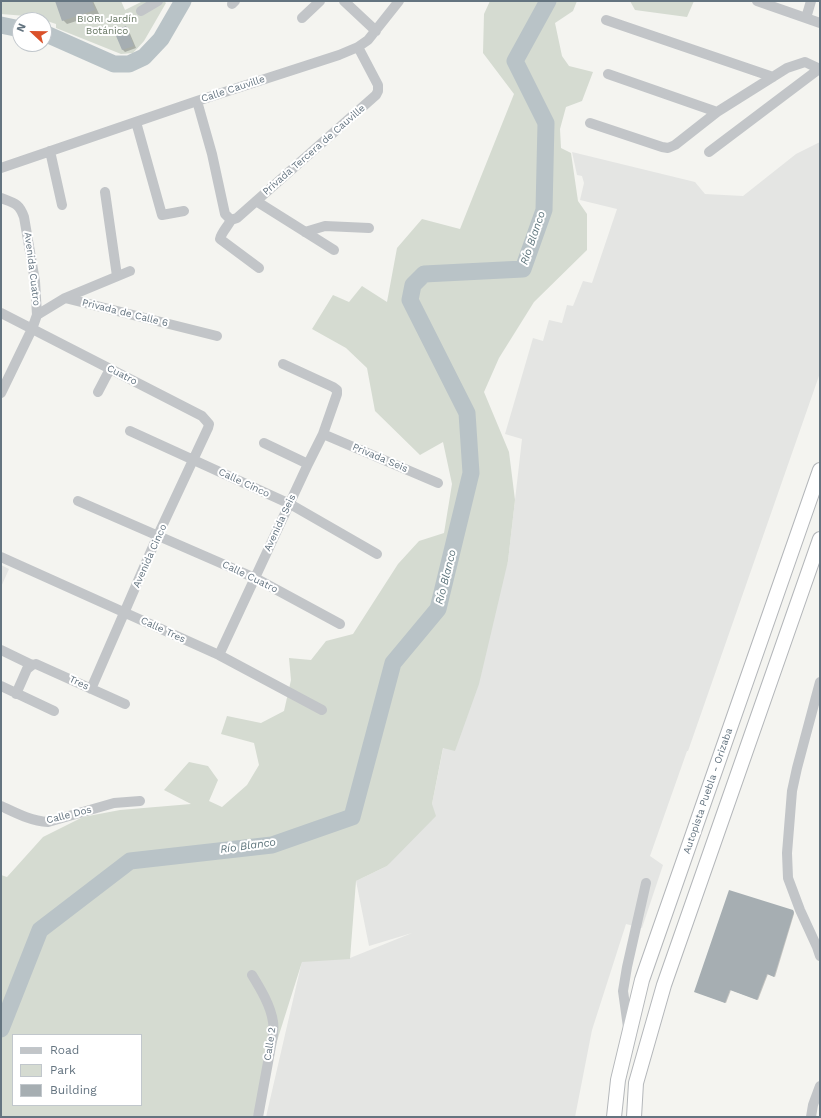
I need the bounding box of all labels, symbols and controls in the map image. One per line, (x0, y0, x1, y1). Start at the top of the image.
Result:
north arrow (12, 12, 52, 52)
park label: BIORI Jardín Botánico (77, 13, 137, 36)
text: N (14, 21, 29, 34)
street label: Calle Cauville (200, 73, 266, 105)
street label: Privada Tercera de Cauville (260, 102, 368, 198)
water label: Río Blanco (518, 209, 548, 267)
street label: Avenida Cuatro (22, 232, 42, 306)
street label: Privada de Calle 6 (81, 297, 169, 329)
street label: Cuatro (105, 362, 139, 388)
street label: Privada Seis (350, 441, 410, 475)
street label: Calle Cinco (216, 466, 272, 500)
street label: Avenida Seis (262, 493, 298, 553)
street label: Avenida Cinco (131, 522, 169, 590)
water label: Río Blanco (433, 548, 459, 606)
street label: Calle Cuatro (220, 558, 280, 596)
street label: Calle Tres (139, 614, 187, 646)
street label: Tres (67, 673, 91, 693)
street label: Autopista Puebla - Orizaba (681, 726, 735, 856)
street label: Calle Dos (45, 804, 93, 826)
water label: Río Blanco (219, 836, 277, 856)
street label: Calle 2 (262, 1027, 278, 1061)
legend (12, 1034, 142, 1106)
text: Road (50, 1043, 79, 1057)
text: Park (50, 1063, 76, 1077)
text: Building (50, 1083, 97, 1097)

